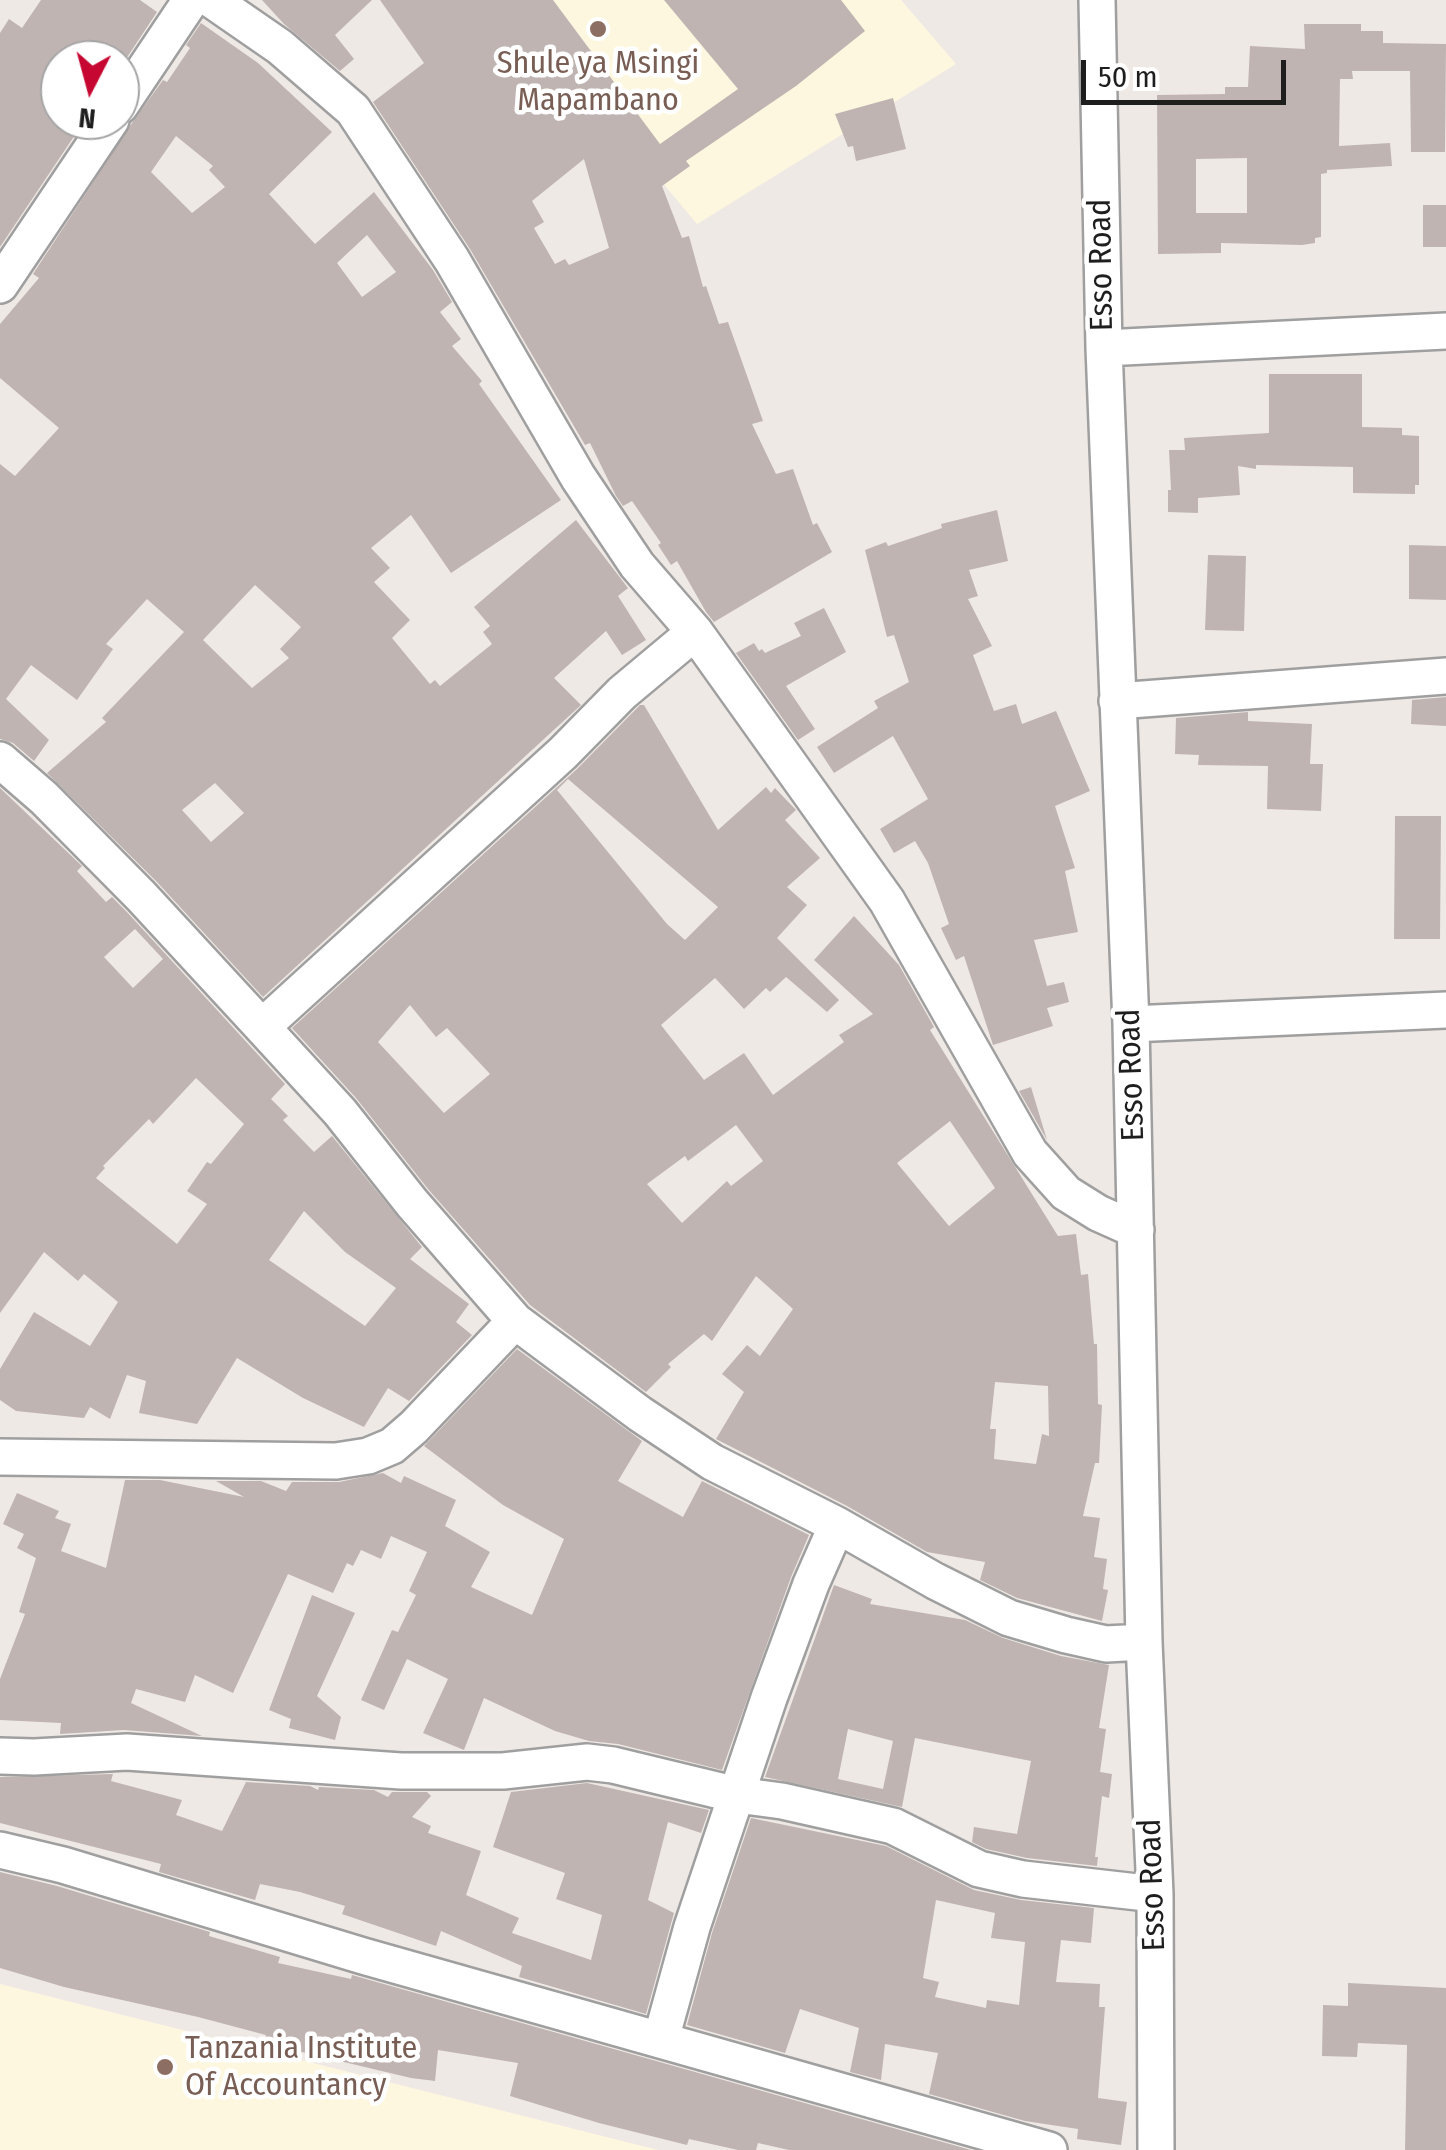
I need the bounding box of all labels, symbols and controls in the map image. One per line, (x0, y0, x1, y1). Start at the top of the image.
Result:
marker: Shule ya Msingi Mapambano (587, 18, 609, 40)
north arrow (40, 40, 140, 140)
scale bar (1086, 40, 1291, 102)
place label: Shule ya Msingi Mapambano (497, 45, 699, 120)
text: 50 m (1098, 59, 1158, 95)
text: N (77, 101, 97, 136)
street label: Esso Road (1082, 198, 1122, 332)
street label: Esso Road (1110, 1008, 1154, 1142)
street label: Esso Road (1131, 1818, 1175, 1952)
place label: Tanzania Institute Of Accountancy (185, 2030, 417, 2105)
marker: Tanzania Institute Of Accountancy (154, 2056, 176, 2078)

